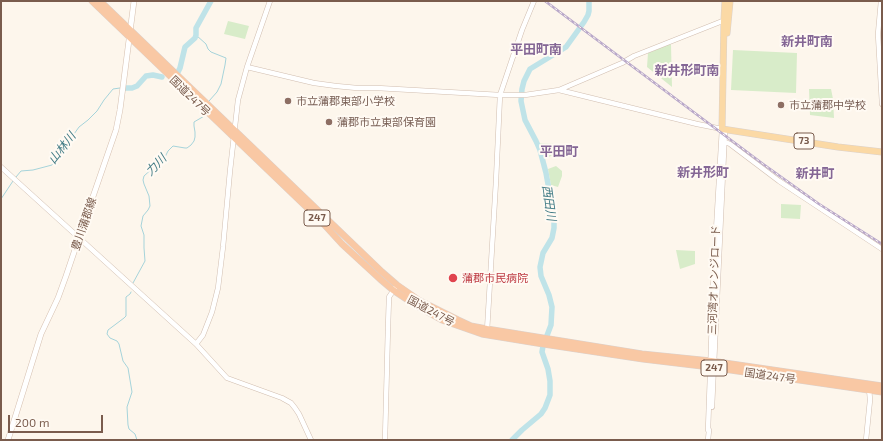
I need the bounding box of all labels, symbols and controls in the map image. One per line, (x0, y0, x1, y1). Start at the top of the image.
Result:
district label: 新井町南 (781, 34, 833, 50)
district label: 平田町南 (510, 42, 562, 58)
district label: 新井形町南 (655, 63, 719, 79)
street label: 国道247号 (167, 73, 213, 119)
place label: 市立蒲郡東部小学校 (296, 94, 395, 108)
marker: 市立蒲郡東部小学校 (283, 96, 293, 106)
place label: 市立蒲郡中学校 (789, 98, 866, 112)
marker: 市立蒲郡中学校 (776, 100, 786, 110)
place label: 蒲郡市立東部保育園 (337, 115, 436, 129)
marker: 蒲郡市立東部保育園 (324, 117, 334, 127)
water label: 山林川 (45, 129, 79, 167)
road number: 73 (794, 133, 814, 149)
district label: 平田町 (540, 144, 578, 160)
water label: 力川 (142, 151, 170, 179)
district label: 新井形町 (677, 165, 729, 181)
district label: 新井町 (796, 166, 834, 182)
water label: 西田川 (539, 184, 559, 222)
street label: 豊川蒲郡線 (69, 196, 99, 252)
road number: 247 (304, 210, 330, 226)
street label: 三河湾オレンジロード (705, 225, 723, 335)
place label: 蒲郡市民病院 (462, 271, 528, 285)
marker: 蒲郡市民病院 (447, 272, 459, 284)
street label: 国道247号 (405, 293, 457, 329)
road number: 247 (701, 360, 727, 376)
street label: 国道247号 (744, 366, 796, 386)
scale bar (10, 407, 105, 433)
text: 200 m (15, 415, 49, 429)

